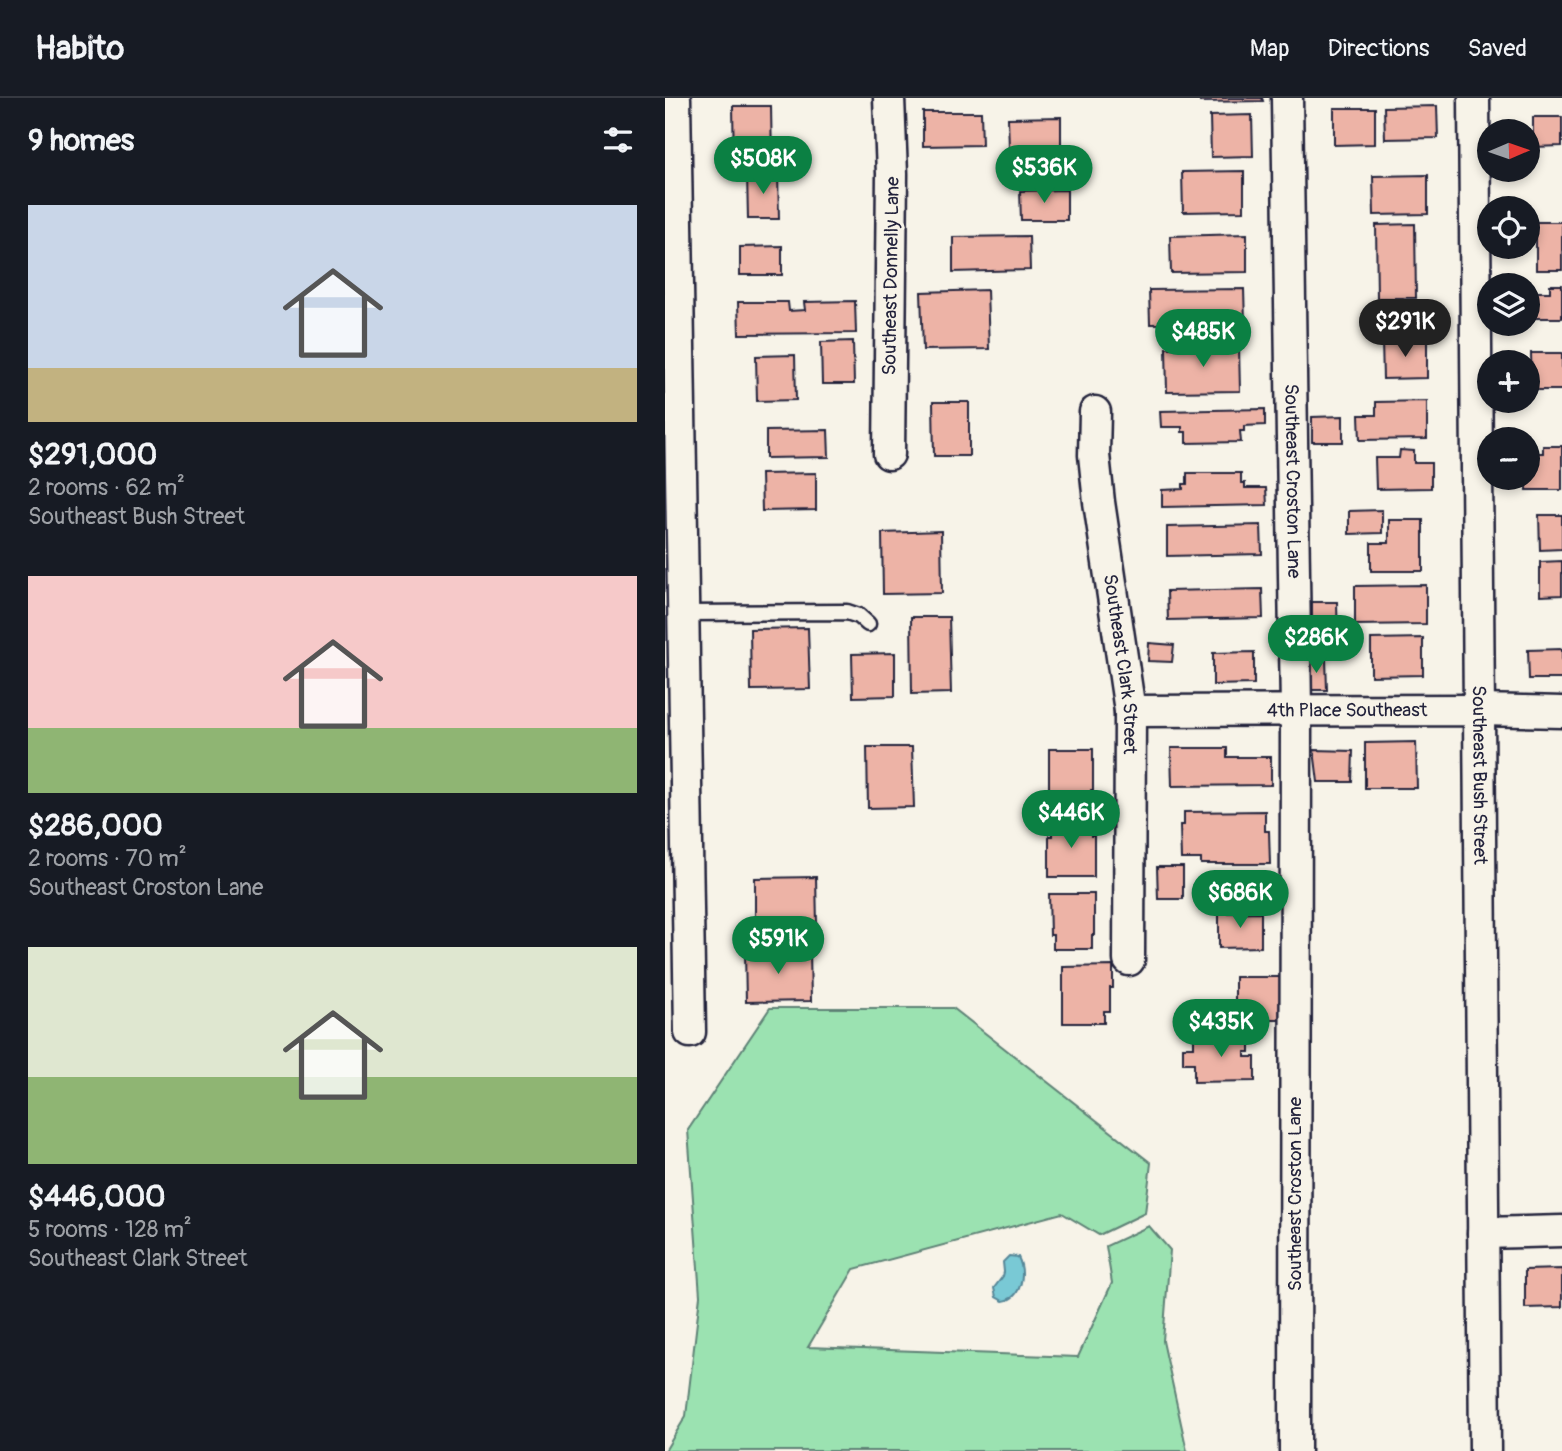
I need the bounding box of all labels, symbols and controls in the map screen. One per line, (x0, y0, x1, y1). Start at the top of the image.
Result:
text: Habito (35, 28, 124, 69)
text: Map (1250, 34, 1290, 63)
text: Directions (1328, 34, 1429, 63)
text: Saved (1467, 34, 1527, 63)
north arrow (1477, 119, 1540, 182)
map controls (1477, 119, 1540, 490)
icon: filters (599, 121, 637, 159)
text: 9 homes (28, 122, 134, 159)
pin: $508K (714, 136, 812, 196)
text: $508K (730, 144, 796, 173)
pin: $536K (995, 146, 1093, 205)
text: $536K (1011, 153, 1077, 182)
street label: Southeast Donnelly Lane (877, 176, 905, 376)
button: locate (1477, 196, 1540, 259)
icon: home (270, 250, 396, 376)
button: layers (1477, 273, 1540, 336)
pin: $291K (1356, 300, 1454, 359)
text: $291K (1375, 307, 1435, 336)
pin: $485K (1154, 310, 1252, 369)
text: $485K (1171, 317, 1235, 346)
button: + (1477, 350, 1540, 413)
street label: Southeast Croston Lane (1279, 384, 1306, 579)
button: − (1477, 427, 1540, 490)
text: $291,000 (28, 436, 157, 473)
text: 2 rooms · 62 m² (28, 473, 185, 502)
text: Southeast Bush Street (28, 502, 245, 531)
street label: Southeast Clark Street (1098, 572, 1142, 755)
pin: $286K (1267, 616, 1365, 675)
icon: home (270, 621, 396, 747)
text: $286K (1284, 623, 1348, 652)
street label: Southeast Bush Street (1467, 685, 1492, 865)
street label: 4th Place Southeast (1267, 698, 1428, 723)
pin: $446K (1022, 790, 1120, 850)
text: $446K (1038, 798, 1104, 827)
text: $286,000 (28, 807, 163, 844)
text: 2 rooms · 70 m² (28, 844, 187, 873)
pin: $686K (1191, 870, 1289, 930)
text: Southeast Croston Lane (28, 873, 263, 902)
text: $686K (1208, 878, 1272, 907)
pin: $591K (729, 916, 827, 976)
text: $591K (748, 924, 808, 953)
icon: home (270, 992, 396, 1118)
pin: $435K (1172, 1000, 1270, 1059)
text: $435K (1189, 1007, 1253, 1036)
street label: Southeast Croston Lane (1283, 1096, 1307, 1291)
text: $446,000 (28, 1178, 166, 1215)
text: 5 rooms · 128 m² (28, 1215, 192, 1244)
text: Southeast Clark Street (28, 1244, 248, 1273)

